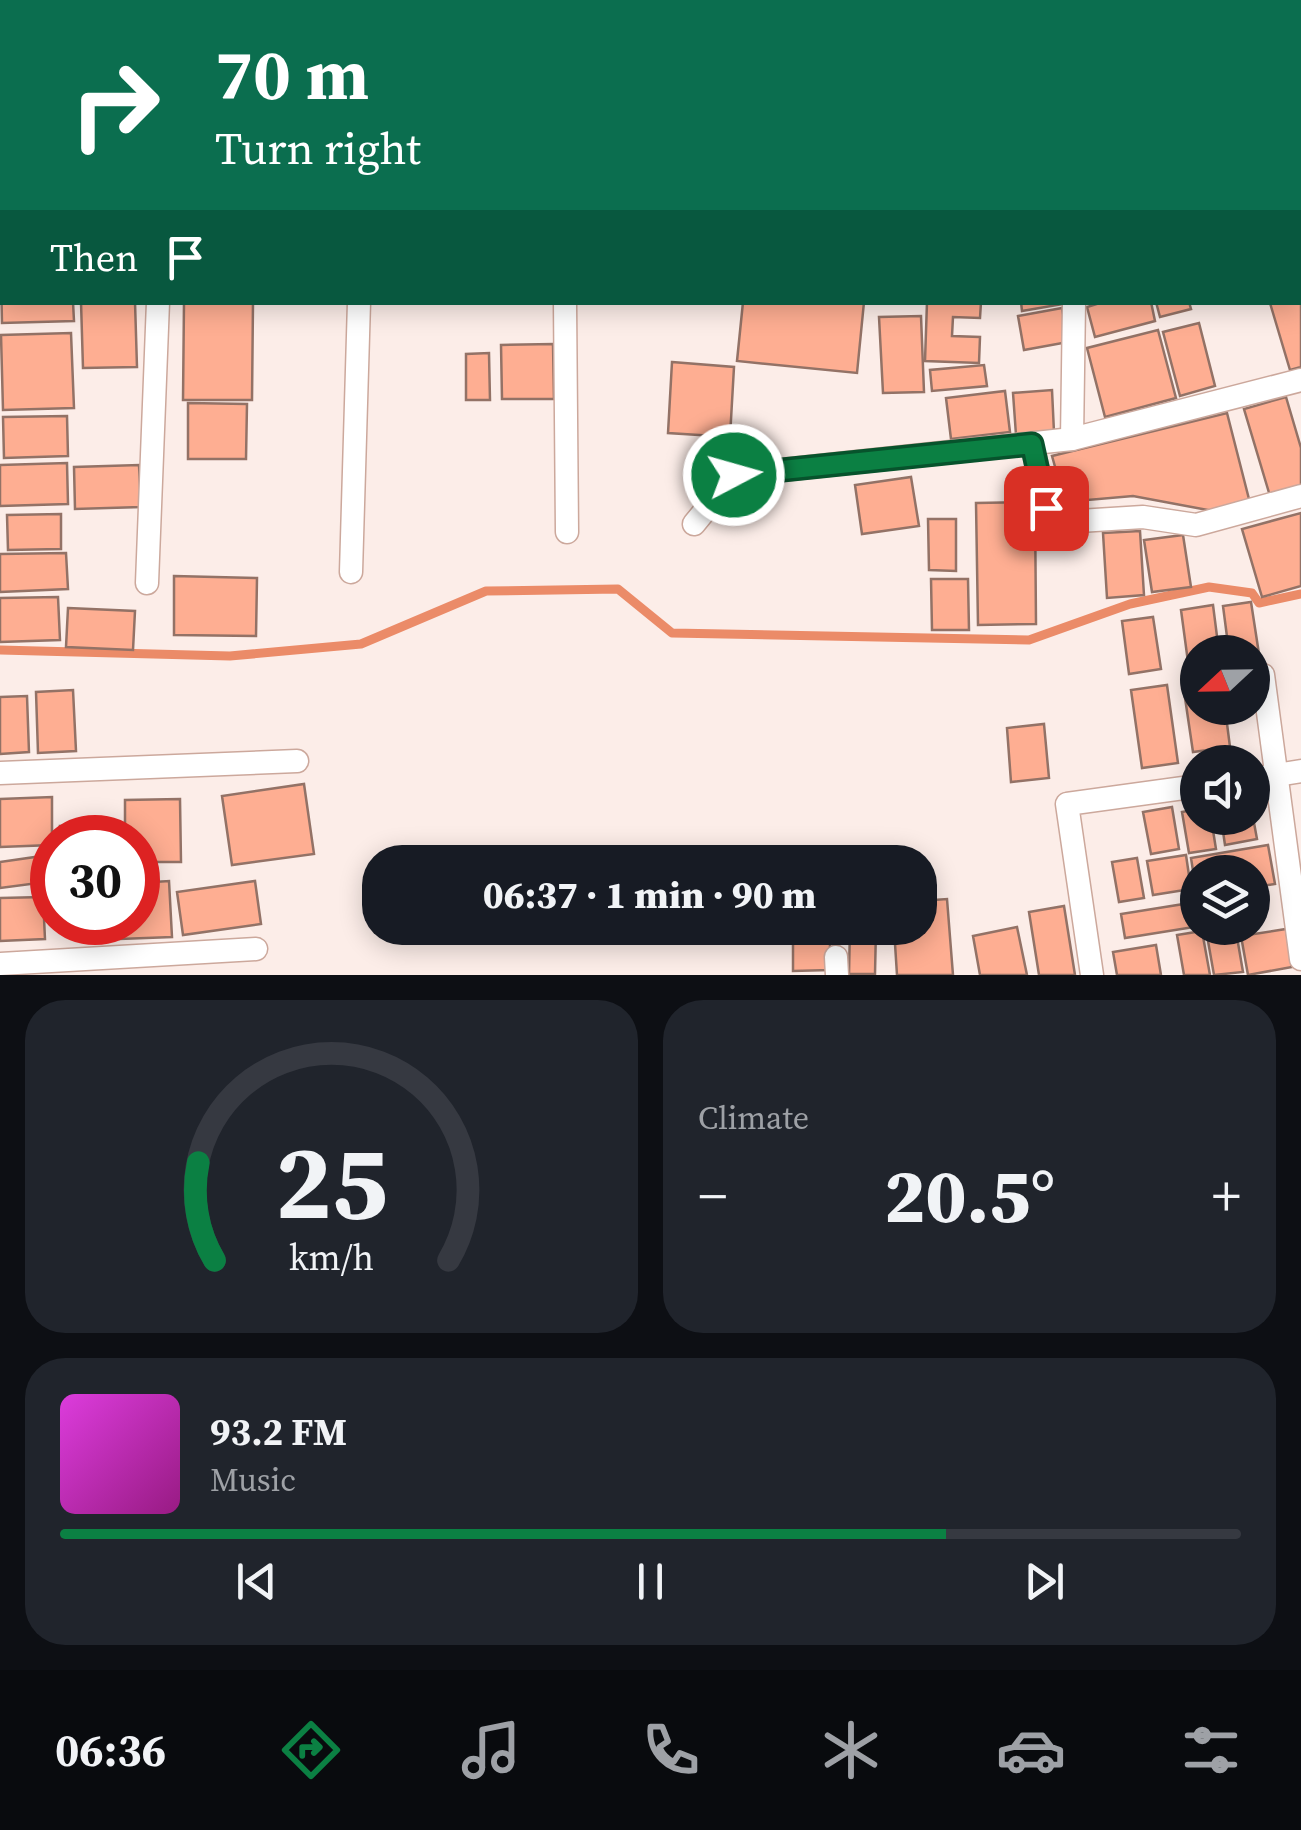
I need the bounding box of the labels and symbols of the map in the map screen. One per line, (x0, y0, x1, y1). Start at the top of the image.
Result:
position arrow (682, 423, 786, 527)
pin (1004, 466, 1089, 551)
north arrow (1180, 635, 1270, 725)
speed limit sign: 30 (30, 815, 160, 945)

